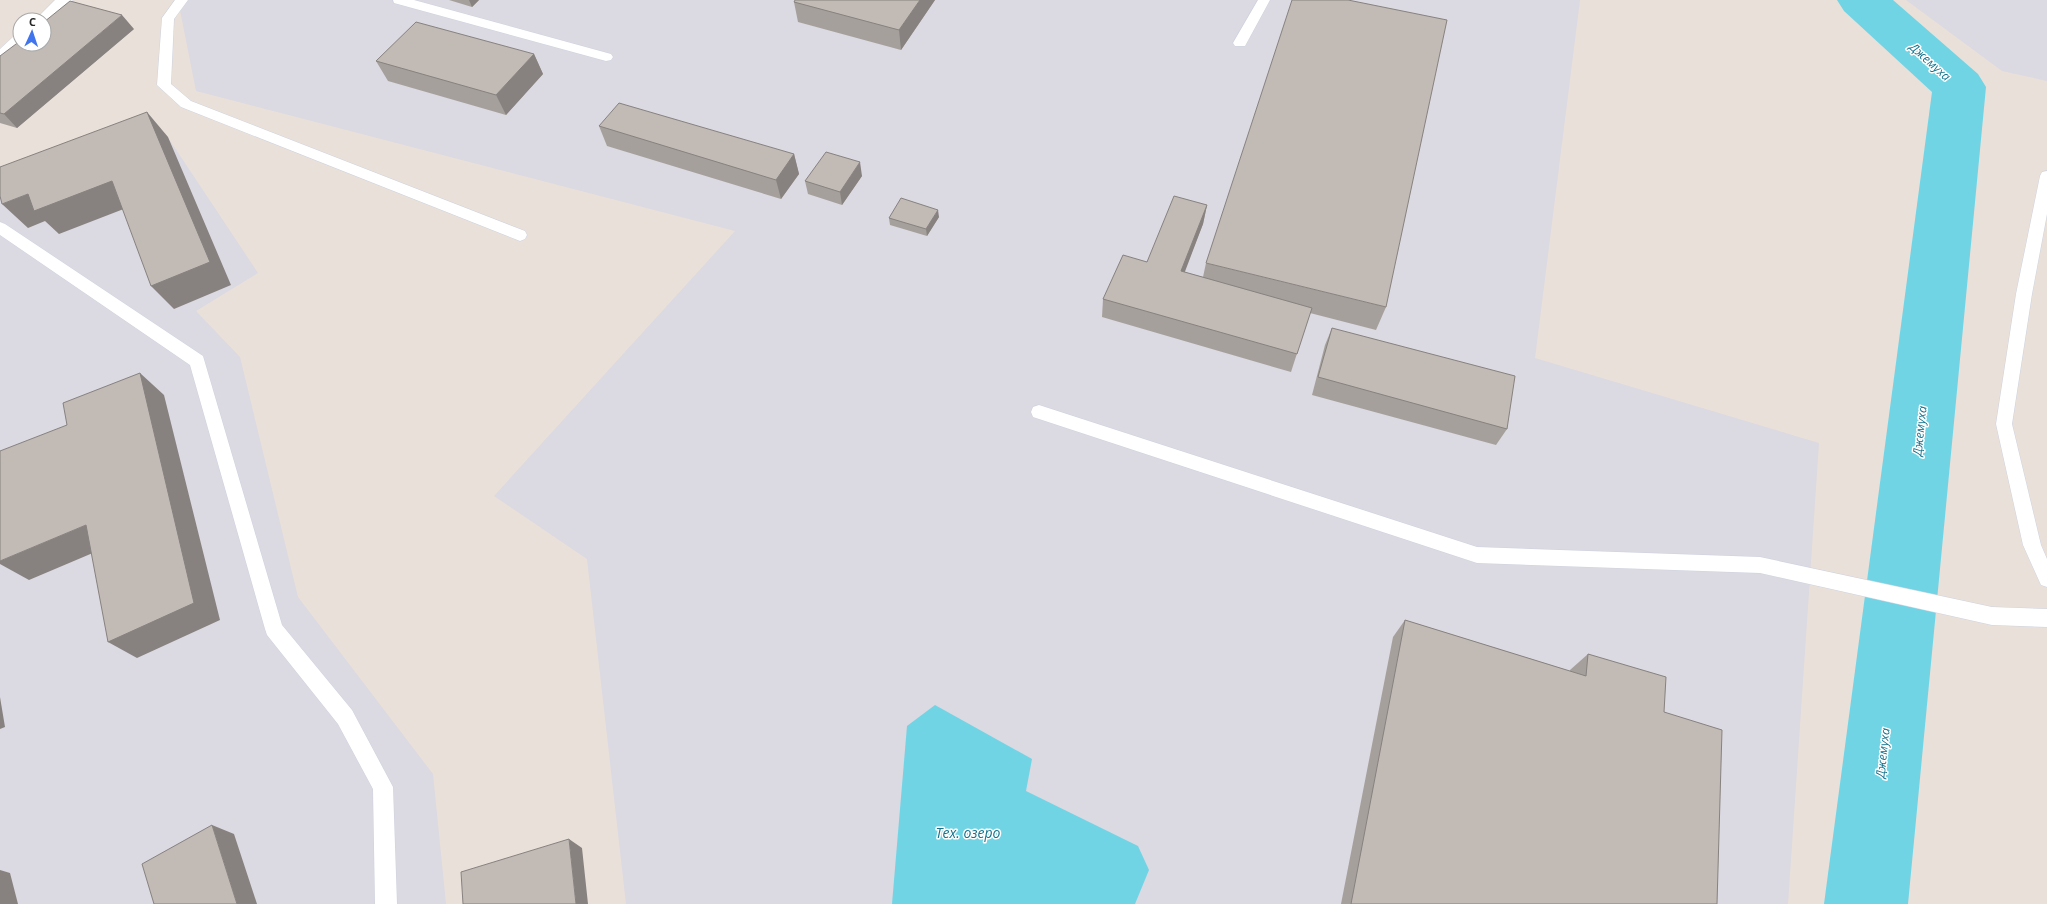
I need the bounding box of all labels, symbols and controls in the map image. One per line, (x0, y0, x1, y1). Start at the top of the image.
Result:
north arrow (12, 12, 52, 52)
text: С (29, 14, 36, 29)
water label: Джемуха (1905, 38, 1955, 85)
water label: Джемуха (1908, 405, 1931, 458)
water label: Джемуха (1871, 727, 1894, 780)
water label: Тех. озеро (936, 823, 1001, 842)

